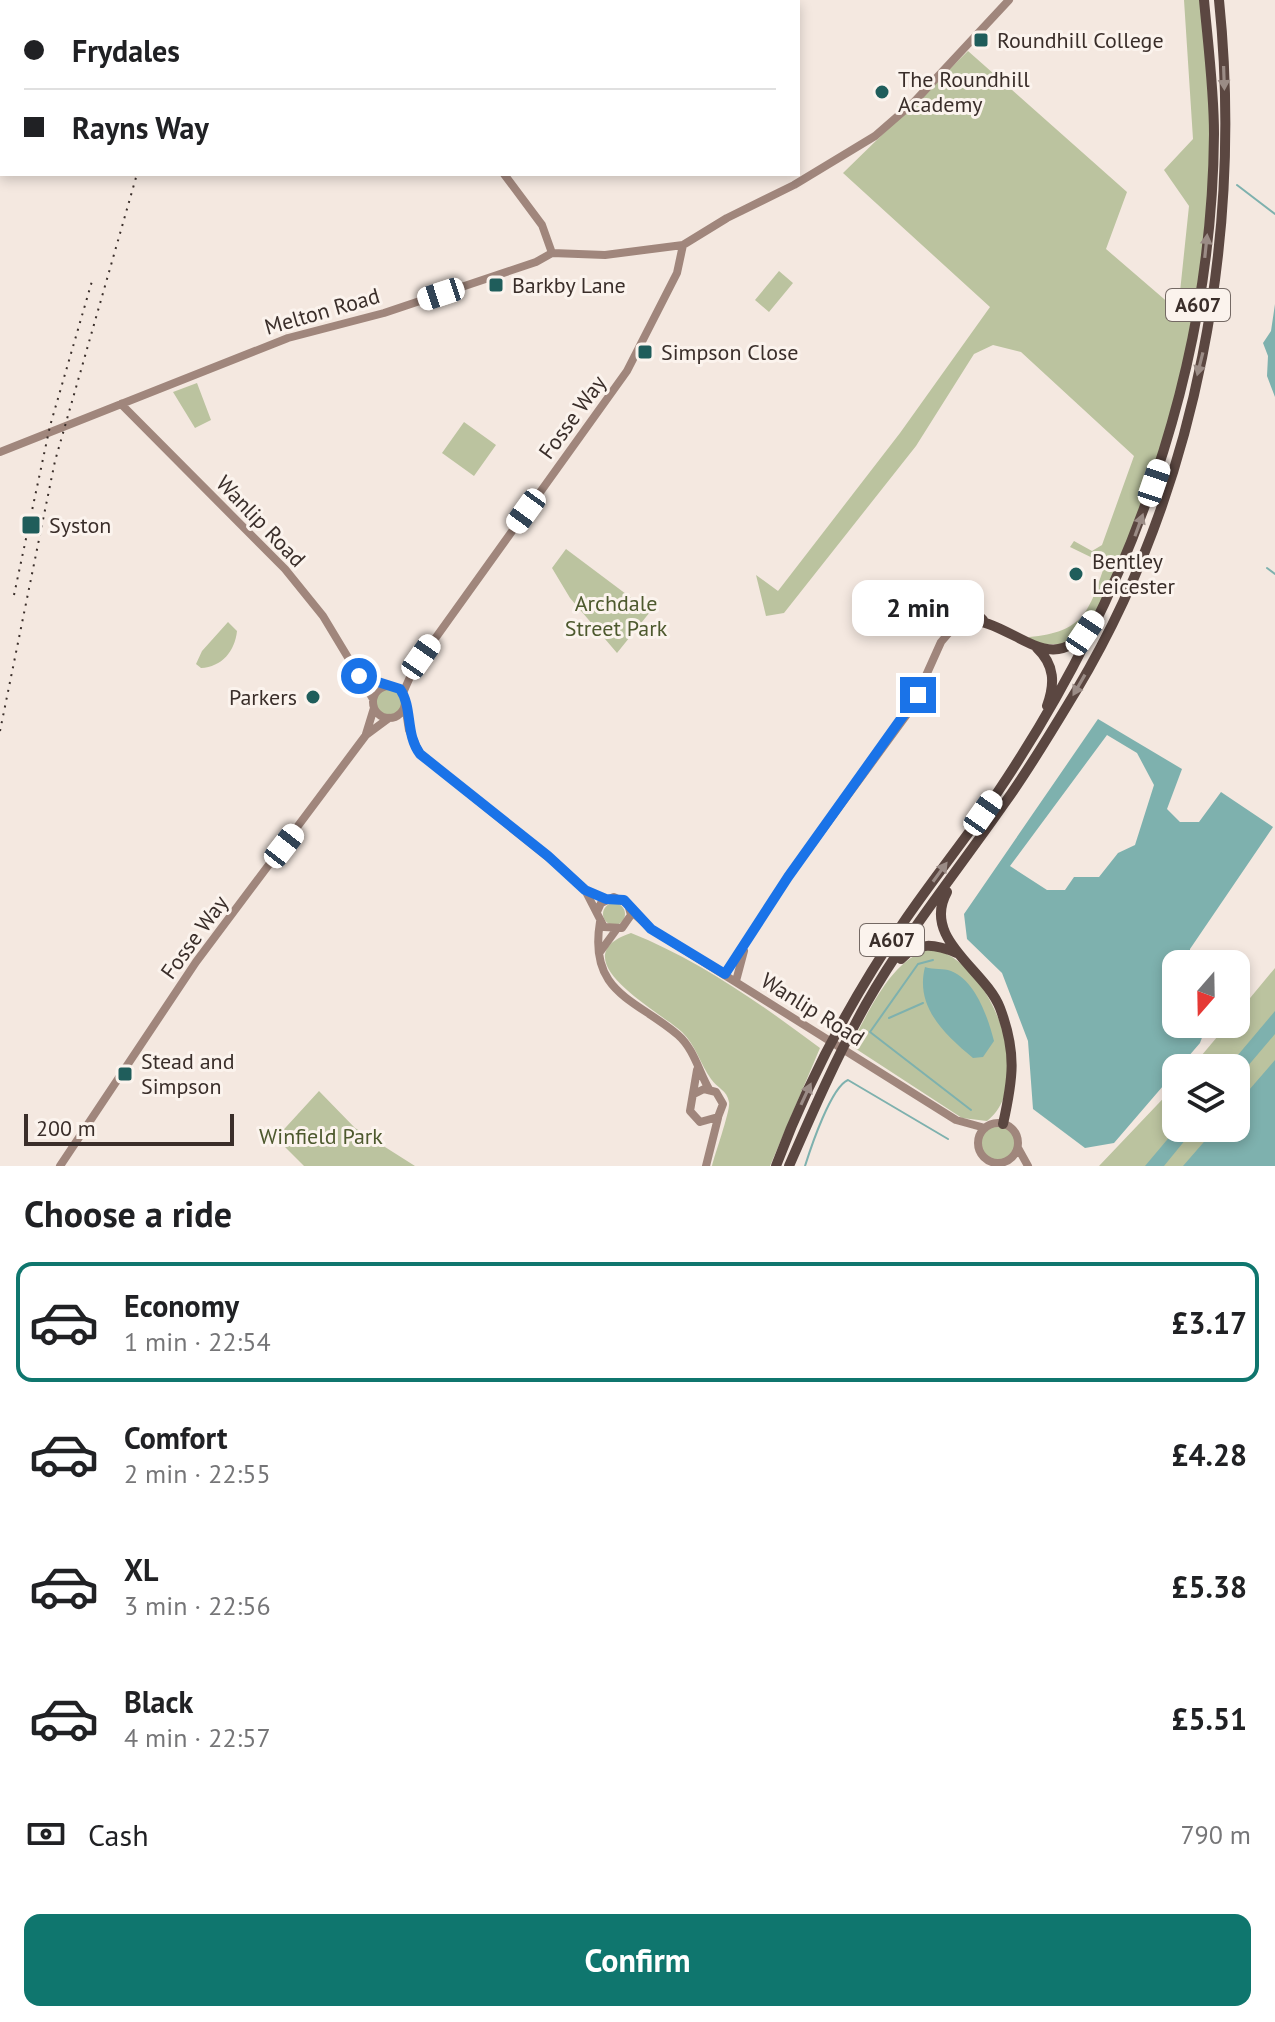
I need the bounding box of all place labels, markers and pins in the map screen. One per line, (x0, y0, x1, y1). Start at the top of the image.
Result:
place label: Roundhill College (997, 26, 1164, 54)
marker: Roundhill College (972, 31, 990, 49)
place label: The Roundhill Academy (898, 65, 1030, 118)
marker: The Roundhill Academy (873, 83, 891, 101)
place label: Barkby Lane (512, 271, 626, 299)
marker: Barkby Lane (487, 276, 505, 294)
place label: Simpson Close (661, 338, 799, 366)
marker: Simpson Close (636, 343, 654, 361)
place label: Syston (49, 511, 111, 539)
marker: Syston (20, 514, 42, 536)
place label: Bentley Leicester (1092, 547, 1175, 600)
marker: Bentley Leicester (1067, 565, 1085, 583)
place label: Parkers (229, 683, 297, 711)
marker: Parkers (304, 688, 322, 706)
place label: Stead and Simpson (141, 1047, 234, 1100)
marker: Stead and Simpson (116, 1065, 134, 1083)

